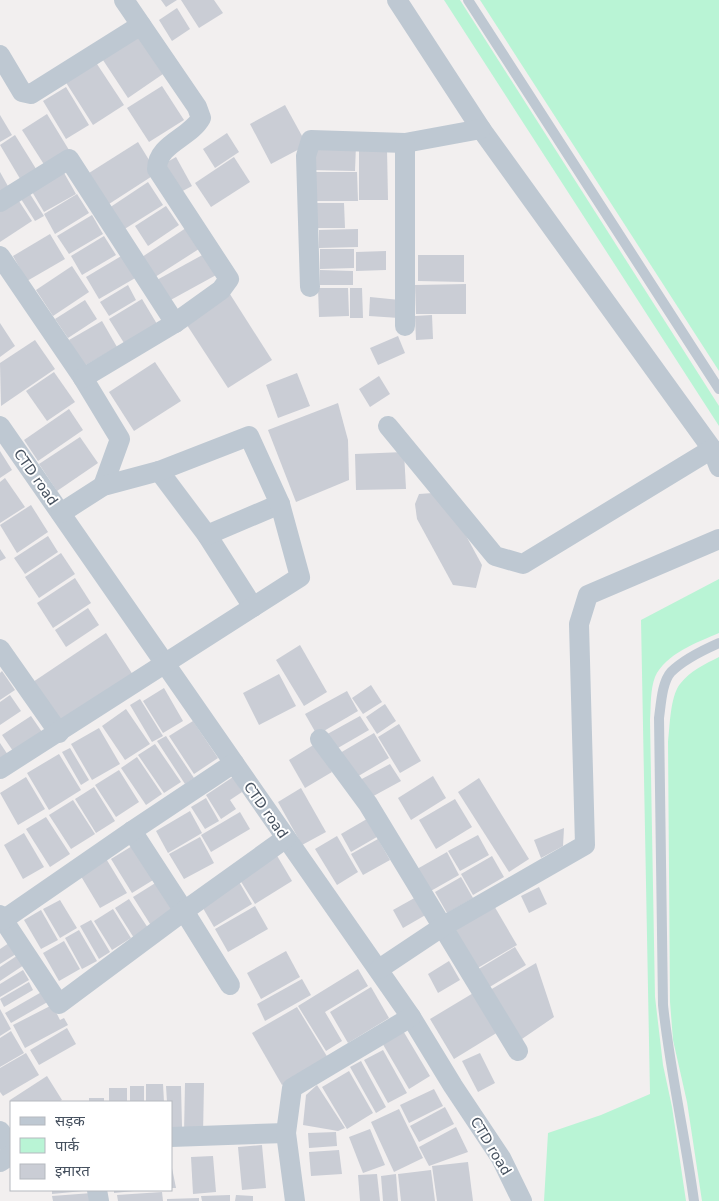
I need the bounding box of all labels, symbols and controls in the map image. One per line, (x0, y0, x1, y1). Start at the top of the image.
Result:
street label: CTD road (11, 446, 61, 508)
street label: CTD road (241, 779, 291, 841)
legend (10, 1101, 172, 1191)
text: सड़क (55, 1112, 85, 1130)
street label: CTD road (467, 1114, 515, 1178)
text: पार्क (55, 1137, 79, 1155)
text: इमारत (55, 1162, 90, 1180)

